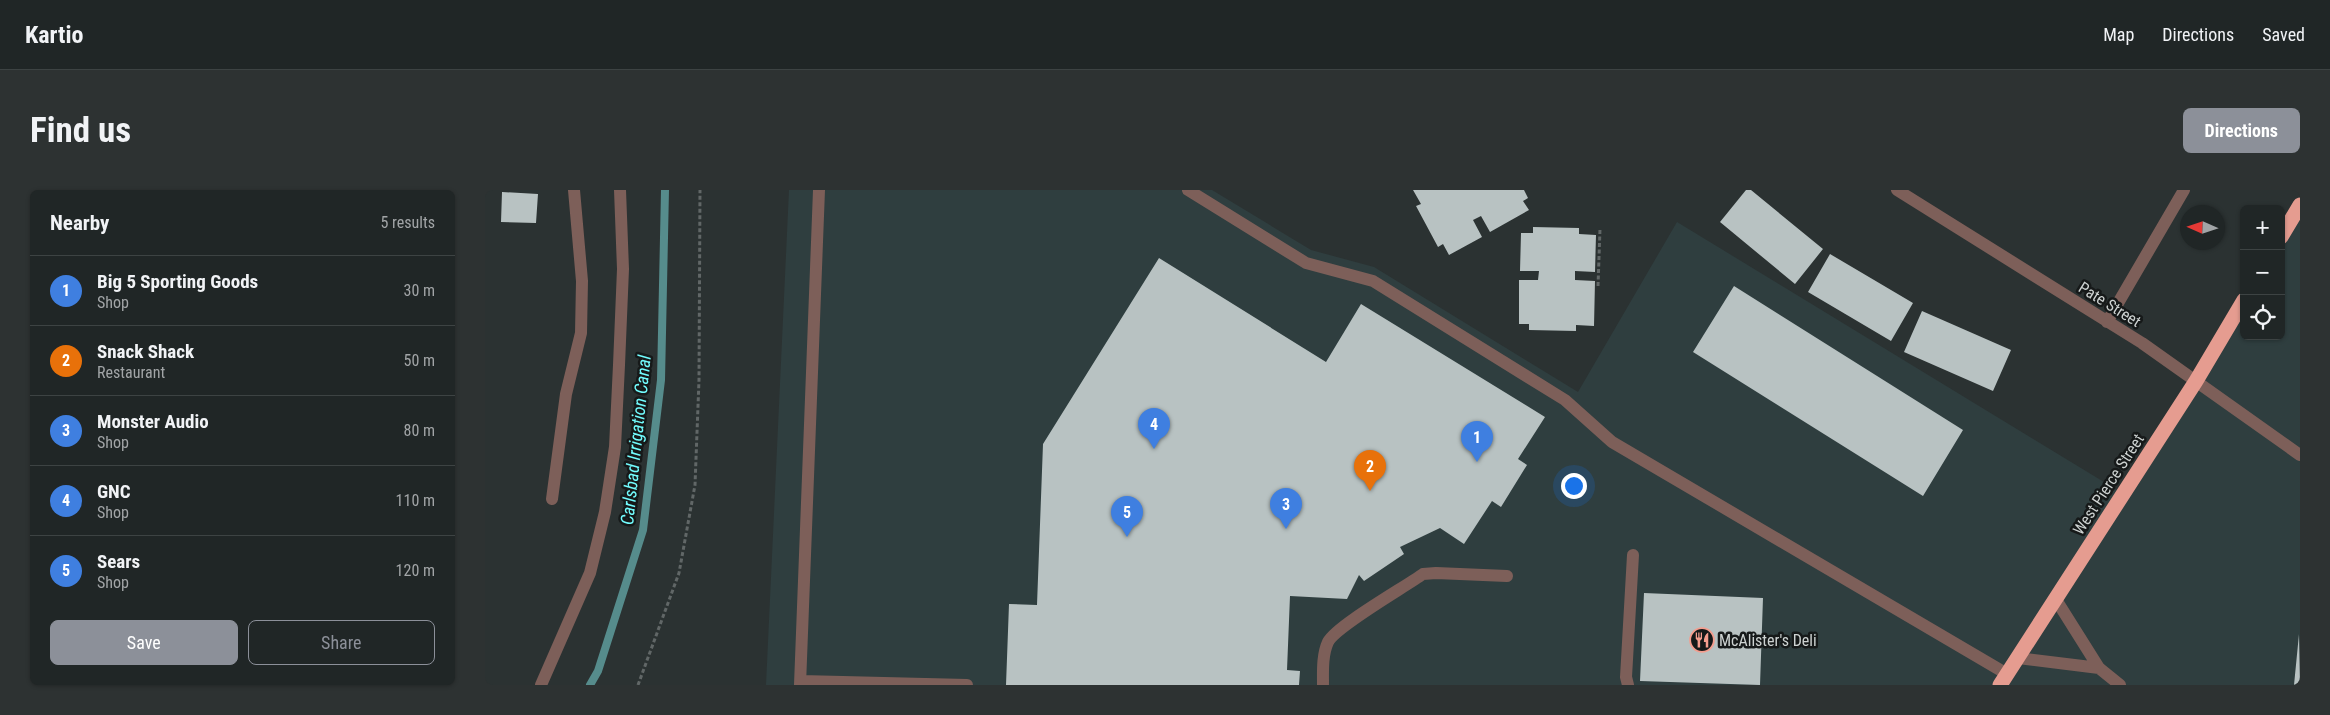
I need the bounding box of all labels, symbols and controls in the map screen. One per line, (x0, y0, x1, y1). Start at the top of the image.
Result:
text: Kartio (25, 21, 83, 49)
text: Map (2103, 24, 2134, 45)
text: Directions (2162, 24, 2234, 45)
text: Saved (2262, 24, 2305, 45)
button: Directions (2183, 108, 2300, 153)
text: Find us (30, 110, 131, 151)
north arrow (2180, 205, 2225, 250)
map controls (2240, 205, 2285, 340)
button: + (2240, 205, 2285, 250)
text: Nearby (50, 211, 109, 235)
text: 5 results (380, 213, 435, 232)
button: − (2240, 250, 2285, 295)
text: Big 5 Sporting Goods (97, 270, 258, 293)
street label: Pate Street (2075, 278, 2145, 331)
text: 1 (62, 281, 70, 300)
text: 30 m (403, 281, 435, 300)
text: Shop (97, 293, 129, 312)
button: locate (2240, 295, 2285, 340)
text: Snack Shack (97, 340, 194, 363)
text: 2 (62, 351, 70, 370)
text: 50 m (403, 351, 435, 370)
water label: Carlsbad Irrigation Canal (616, 353, 655, 526)
text: Restaurant (97, 363, 165, 382)
pin: 4 (1138, 408, 1170, 449)
text: Monster Audio (97, 410, 209, 433)
text: 3 (62, 421, 70, 440)
text: 80 m (403, 421, 435, 440)
pin: 1 (1461, 421, 1493, 462)
street label: West Pierce Street (2069, 430, 2148, 538)
text: Shop (97, 433, 129, 452)
pin: 2 (1354, 450, 1386, 491)
your location (1561, 473, 1587, 499)
text: GNC (97, 480, 131, 503)
pin: 3 (1270, 488, 1302, 529)
text: 4 (62, 491, 70, 510)
text: 110 m (396, 491, 435, 510)
pin: 5 (1111, 496, 1143, 537)
text: Shop (97, 503, 129, 522)
text: Sears (97, 550, 140, 573)
text: 5 (62, 561, 70, 580)
text: 120 m (396, 561, 435, 580)
text: Shop (97, 573, 129, 592)
button: Save (50, 620, 238, 665)
button: Share (248, 620, 435, 665)
restaurant icon: McAlister's Deli (1689, 627, 1715, 653)
place label: McAlister's Deli (1719, 631, 1817, 650)

